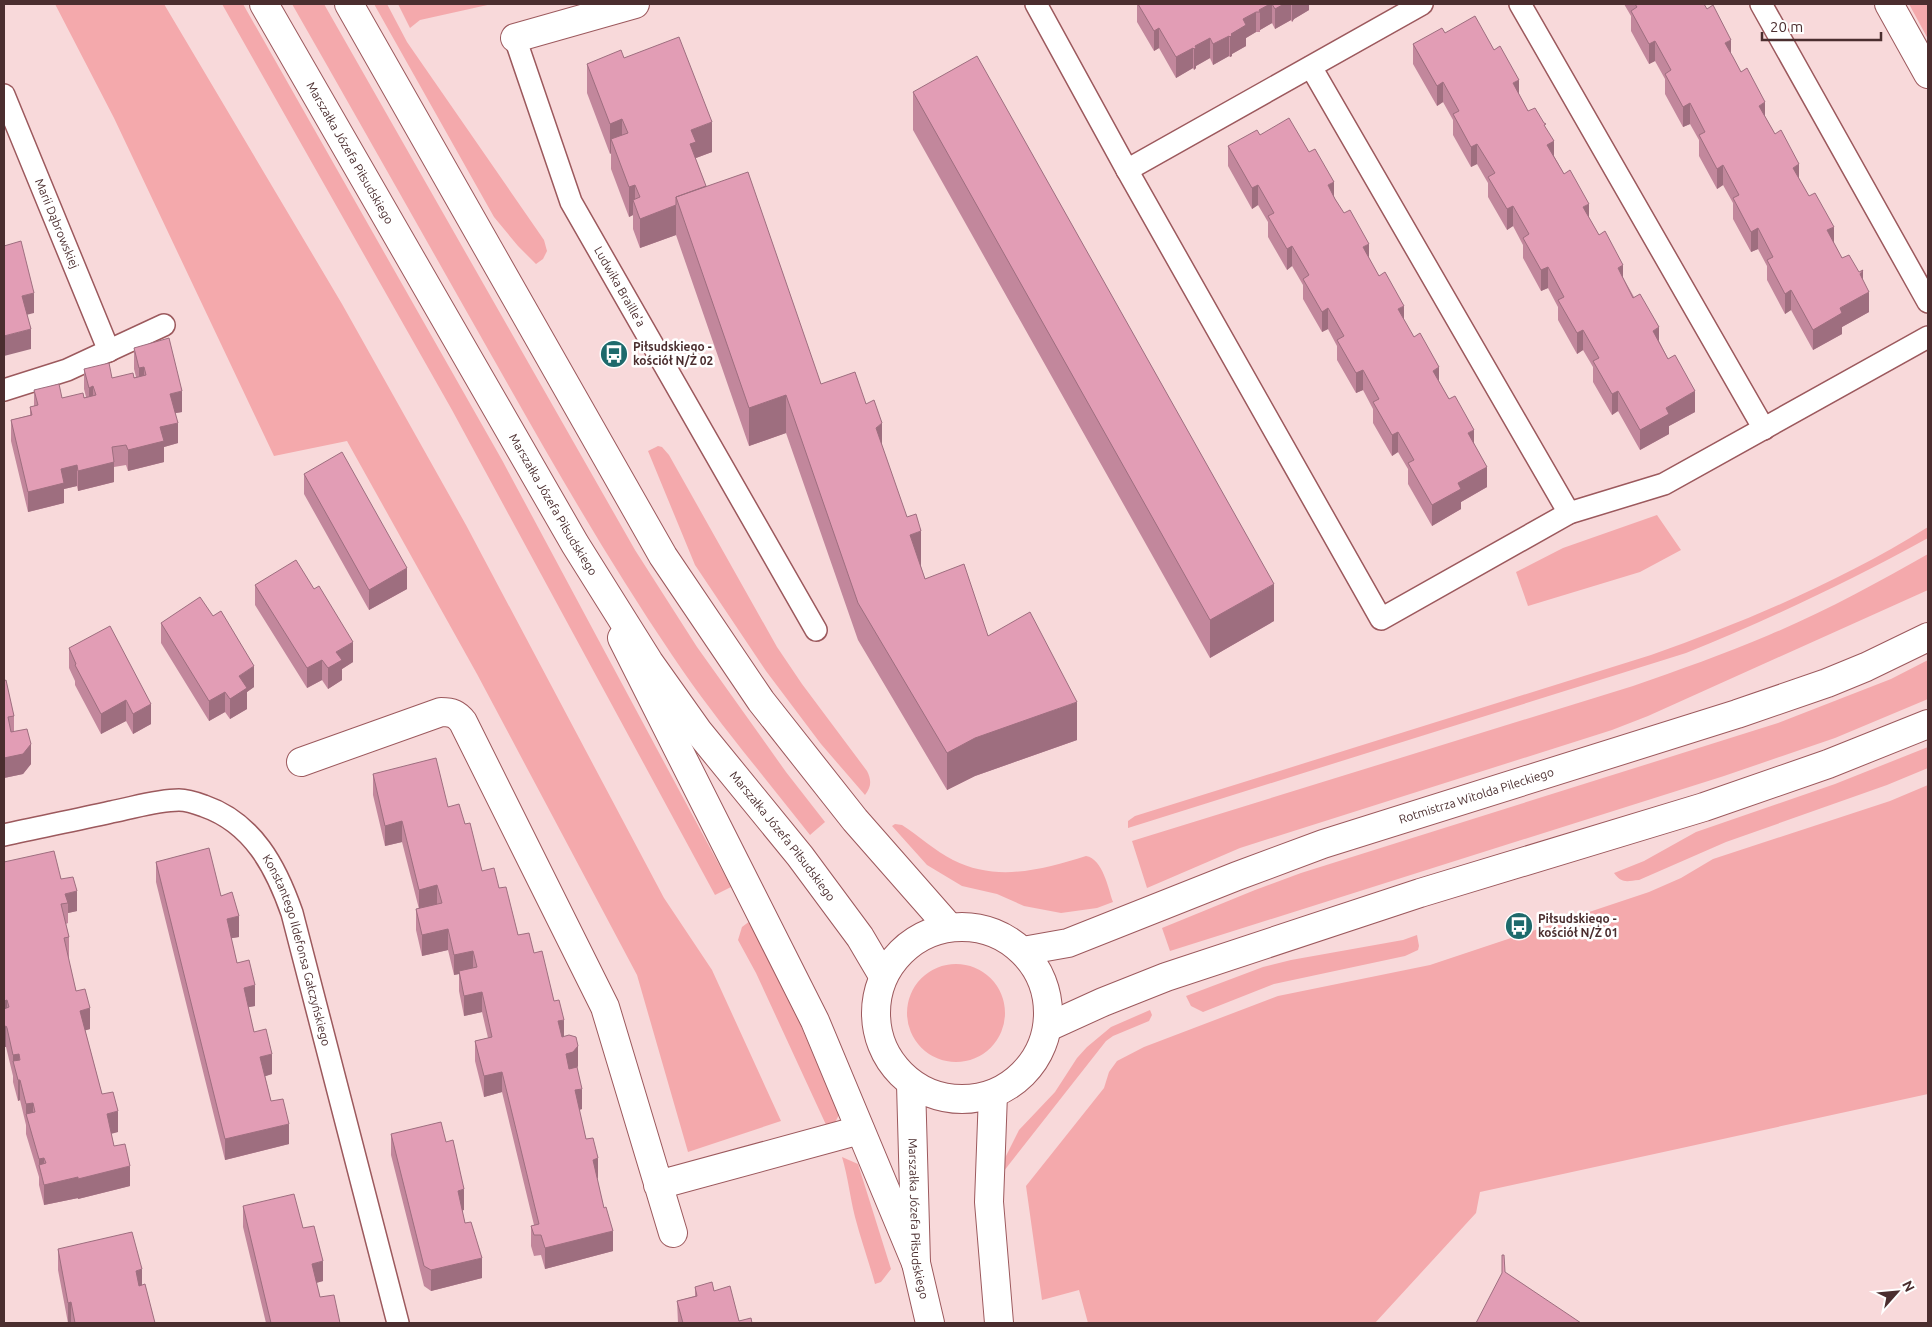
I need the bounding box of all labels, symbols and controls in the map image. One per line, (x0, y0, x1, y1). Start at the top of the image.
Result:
scale bar (1762, 10, 1881, 42)
text: 20 m (1770, 18, 1803, 35)
street label: Marszałka Józefa Piłsudskiego (304, 79, 396, 226)
street label: Marii Dąbrowskiej (33, 177, 81, 270)
street label: Ludwika Braille'a (592, 244, 648, 329)
bus stop icon: Piłsudskiego - kościół N/Ż 02 (599, 339, 629, 369)
place label: Piłsudskiego - kościół N/Ż 02 (633, 340, 714, 367)
street label: Marszałka Józefa Piłsudskiego (507, 431, 600, 577)
street label: Rotmistrza Witolda Pileckiego (1397, 765, 1555, 826)
street label: Marszałka Józefa Piłsudskiego (728, 768, 838, 903)
street label: Konstantego Ildefonsa Gałczyńskiego (260, 852, 333, 1047)
bus stop icon: Piłsudskiego - kościół N/Ż 01 (1504, 911, 1534, 941)
place label: Piłsudskiego - kościół N/Ż 01 (1538, 912, 1618, 939)
street label: Marszałka Józefa Piłsudskiego (907, 1138, 931, 1300)
north arrow (1872, 1267, 1922, 1317)
text: N (1899, 1278, 1918, 1294)

